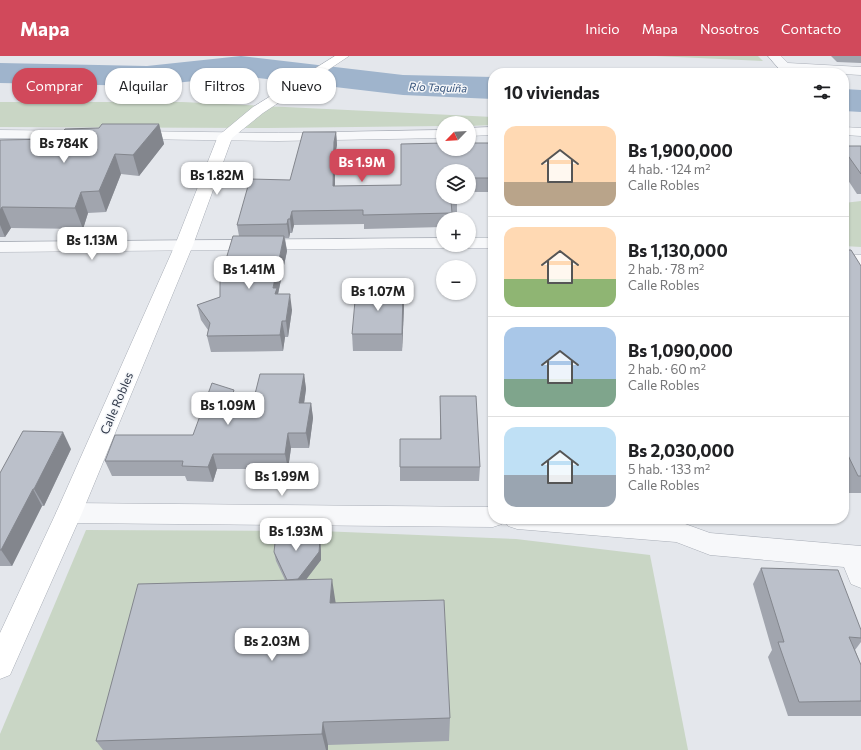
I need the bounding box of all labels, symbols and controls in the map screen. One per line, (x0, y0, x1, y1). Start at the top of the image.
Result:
text: Mapa (20, 17, 69, 40)
text: Inicio (585, 20, 620, 37)
text: Mapa (642, 20, 678, 37)
text: Nosotros (700, 20, 759, 37)
text: Contacto (781, 20, 841, 37)
chip: Comprar (12, 68, 97, 104)
chip: Alquilar (105, 68, 182, 104)
chip: Filtros (190, 68, 259, 104)
chip: Nuevo (267, 68, 336, 104)
water label: Río Taquiña (409, 79, 468, 95)
icon: filters (811, 81, 833, 103)
text: 10 viviendas (504, 82, 600, 103)
north arrow (436, 116, 476, 156)
map controls (436, 116, 476, 300)
pin: Bs 784K (27, 130, 101, 164)
text: Bs 784K (39, 135, 89, 151)
text: Bs 1,900,000 (628, 140, 733, 161)
icon: home (536, 142, 584, 190)
pin: Bs 1.9M (325, 149, 399, 183)
text: Bs 1.9M (339, 154, 385, 170)
text: 4 hab. · 124 m² (628, 161, 710, 177)
pin: Bs 1.82M (176, 162, 258, 196)
button: layers (436, 164, 476, 204)
text: Bs 1.82M (190, 167, 244, 183)
text: Calle Robles (628, 177, 699, 193)
button: + (436, 212, 476, 252)
pin: Bs 1.13M (51, 227, 133, 261)
text: Bs 1.13M (66, 232, 118, 248)
text: Bs 1,130,000 (628, 240, 728, 261)
icon: home (536, 243, 584, 291)
pin: Bs 1.41M (208, 256, 290, 290)
button: − (436, 260, 476, 300)
text: Bs 1.41M (223, 261, 275, 277)
text: 2 hab. · 78 m² (628, 261, 704, 277)
text: Calle Robles (628, 277, 699, 293)
pin: Bs 1.07M (337, 278, 419, 312)
text: Bs 1.07M (351, 283, 405, 299)
text: Bs 1,090,000 (628, 340, 733, 361)
icon: home (536, 343, 584, 391)
text: 2 hab. · 60 m² (628, 361, 706, 377)
street label: Calle Robles (97, 370, 135, 436)
text: Calle Robles (628, 377, 699, 393)
pin: Bs 1.09M (187, 392, 269, 426)
text: Bs 1.09M (200, 397, 256, 413)
text: Bs 2,030,000 (628, 440, 734, 461)
icon: home (536, 443, 584, 491)
text: 5 hab. · 133 m² (628, 461, 710, 477)
pin: Bs 1.99M (241, 463, 323, 497)
text: Bs 1.99M (255, 468, 309, 484)
text: Calle Robles (628, 477, 699, 493)
pin: Bs 1.93M (255, 518, 337, 552)
text: Bs 1.93M (269, 523, 323, 539)
pin: Bs 2.03M (231, 628, 313, 662)
text: Bs 2.03M (244, 633, 300, 649)

